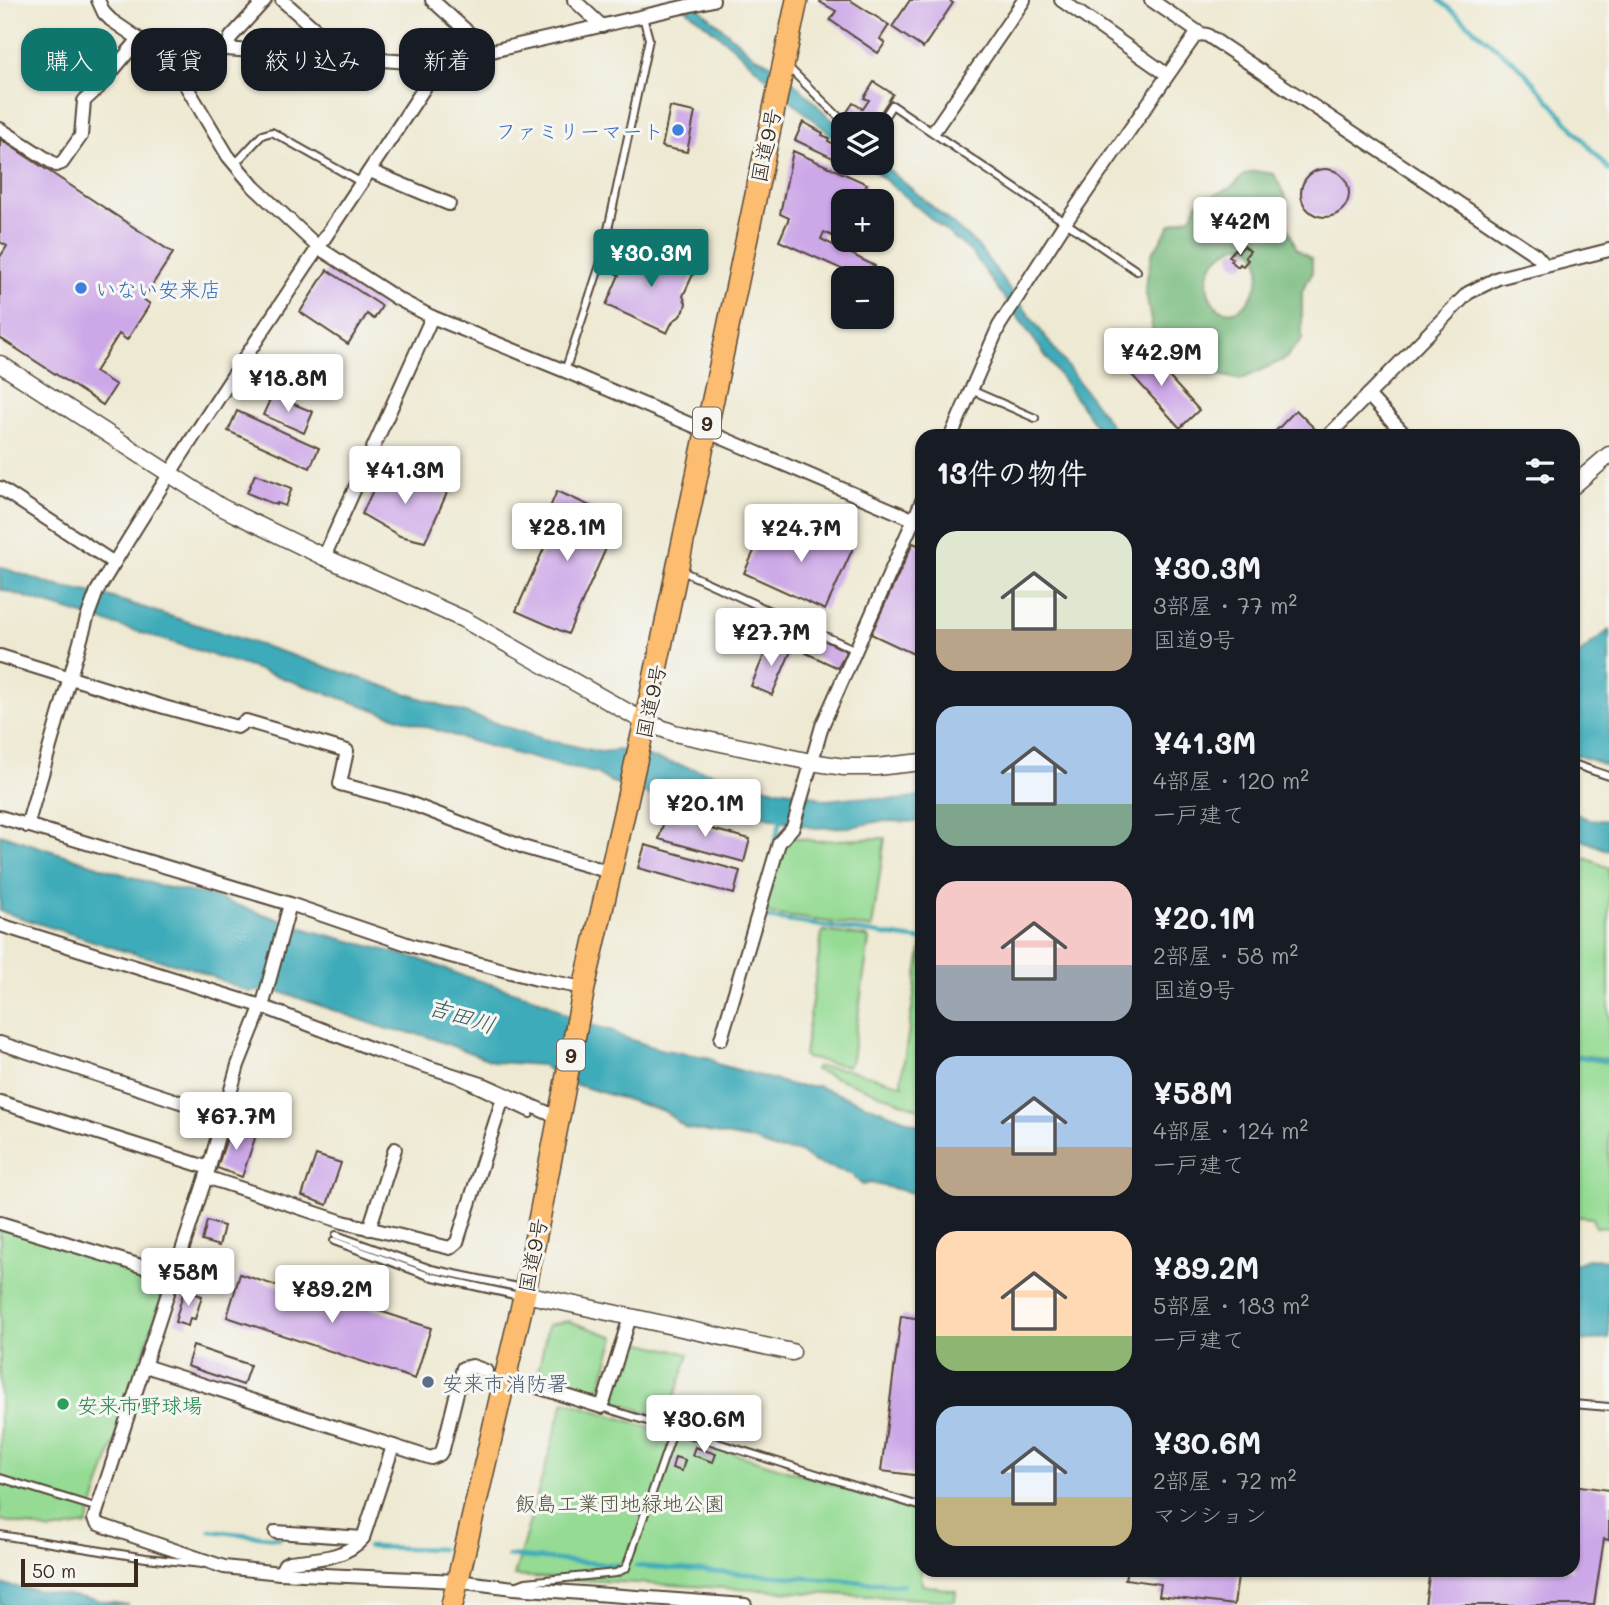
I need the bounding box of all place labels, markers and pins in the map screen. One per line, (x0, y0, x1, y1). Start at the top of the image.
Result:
place label: ファミリーマート (496, 117, 664, 144)
marker: ファミリーマート (670, 122, 686, 138)
pin: ¥42M (1199, 198, 1281, 257)
pin: ¥30.3M (594, 230, 708, 289)
place label: いない安来店 (95, 275, 221, 302)
marker: いない安来店 (73, 280, 89, 296)
pin: ¥42.9M (1104, 328, 1218, 388)
pin: ¥18.8M (231, 354, 345, 414)
pin: ¥41.3M (348, 447, 462, 506)
pin: ¥28.1M (510, 504, 624, 563)
pin: ¥24.7M (744, 504, 858, 564)
pin: ¥27.7M (714, 608, 828, 668)
pin: ¥20.1M (648, 780, 762, 839)
pin: ¥67.7M (179, 1092, 293, 1152)
pin: ¥58M (147, 1248, 229, 1308)
pin: ¥89.2M (275, 1266, 389, 1325)
place label: 安来市消防署 (442, 1369, 568, 1396)
marker: 安来市消防署 (420, 1374, 436, 1390)
place label: 安来市野球場 (77, 1391, 203, 1418)
marker: 安来市野球場 (55, 1396, 71, 1412)
pin: ¥30.6M (647, 1396, 761, 1455)

